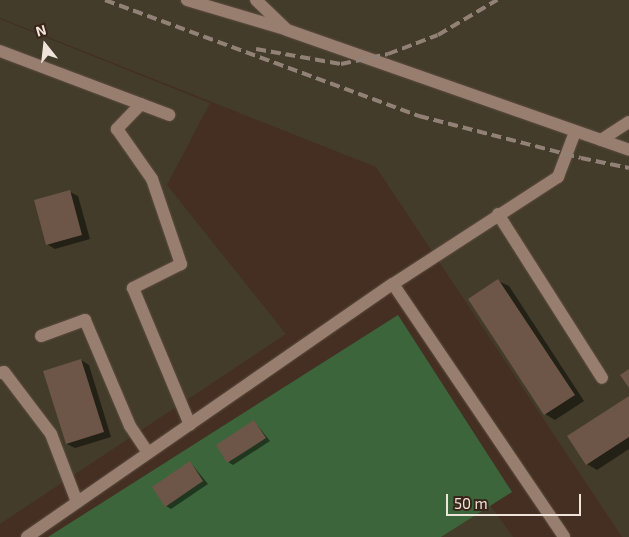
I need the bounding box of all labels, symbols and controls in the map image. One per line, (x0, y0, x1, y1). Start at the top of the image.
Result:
north arrow (20, 20, 70, 70)
text: N (34, 21, 48, 40)
scale bar (449, 484, 584, 516)
text: 50 m (454, 494, 488, 512)

